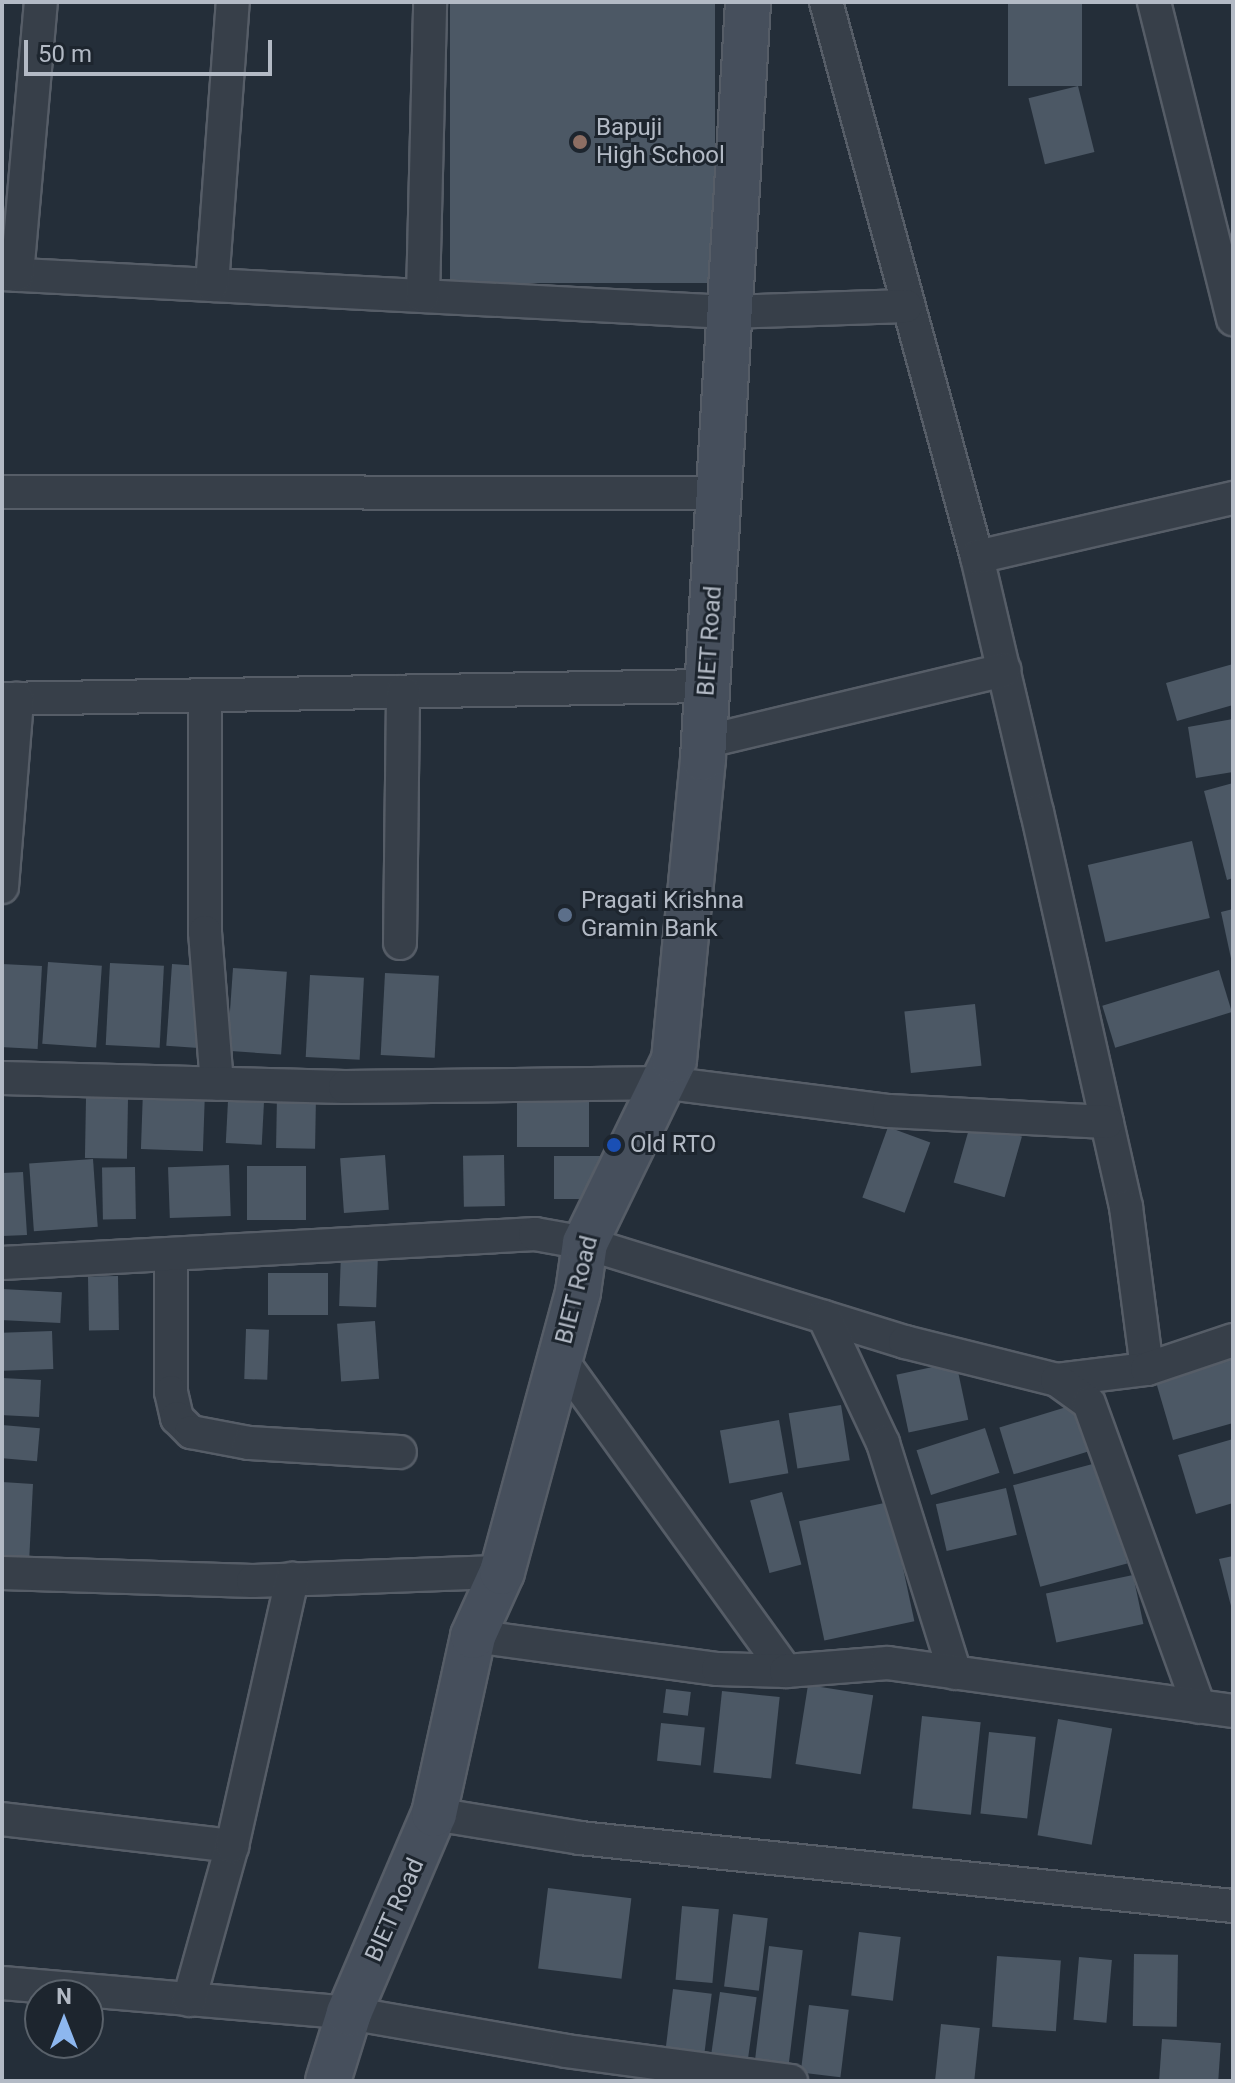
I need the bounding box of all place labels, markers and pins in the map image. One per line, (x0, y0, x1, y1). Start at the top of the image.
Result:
place label: Bapuji High School (596, 114, 725, 170)
marker: Bapuji High School (571, 133, 589, 151)
place label: Pragati Krishna Gramin Bank (581, 887, 744, 943)
marker: Pragati Krishna Gramin Bank (556, 906, 574, 924)
place label: Old RTO (630, 1131, 716, 1159)
marker: Old RTO (605, 1136, 623, 1154)

